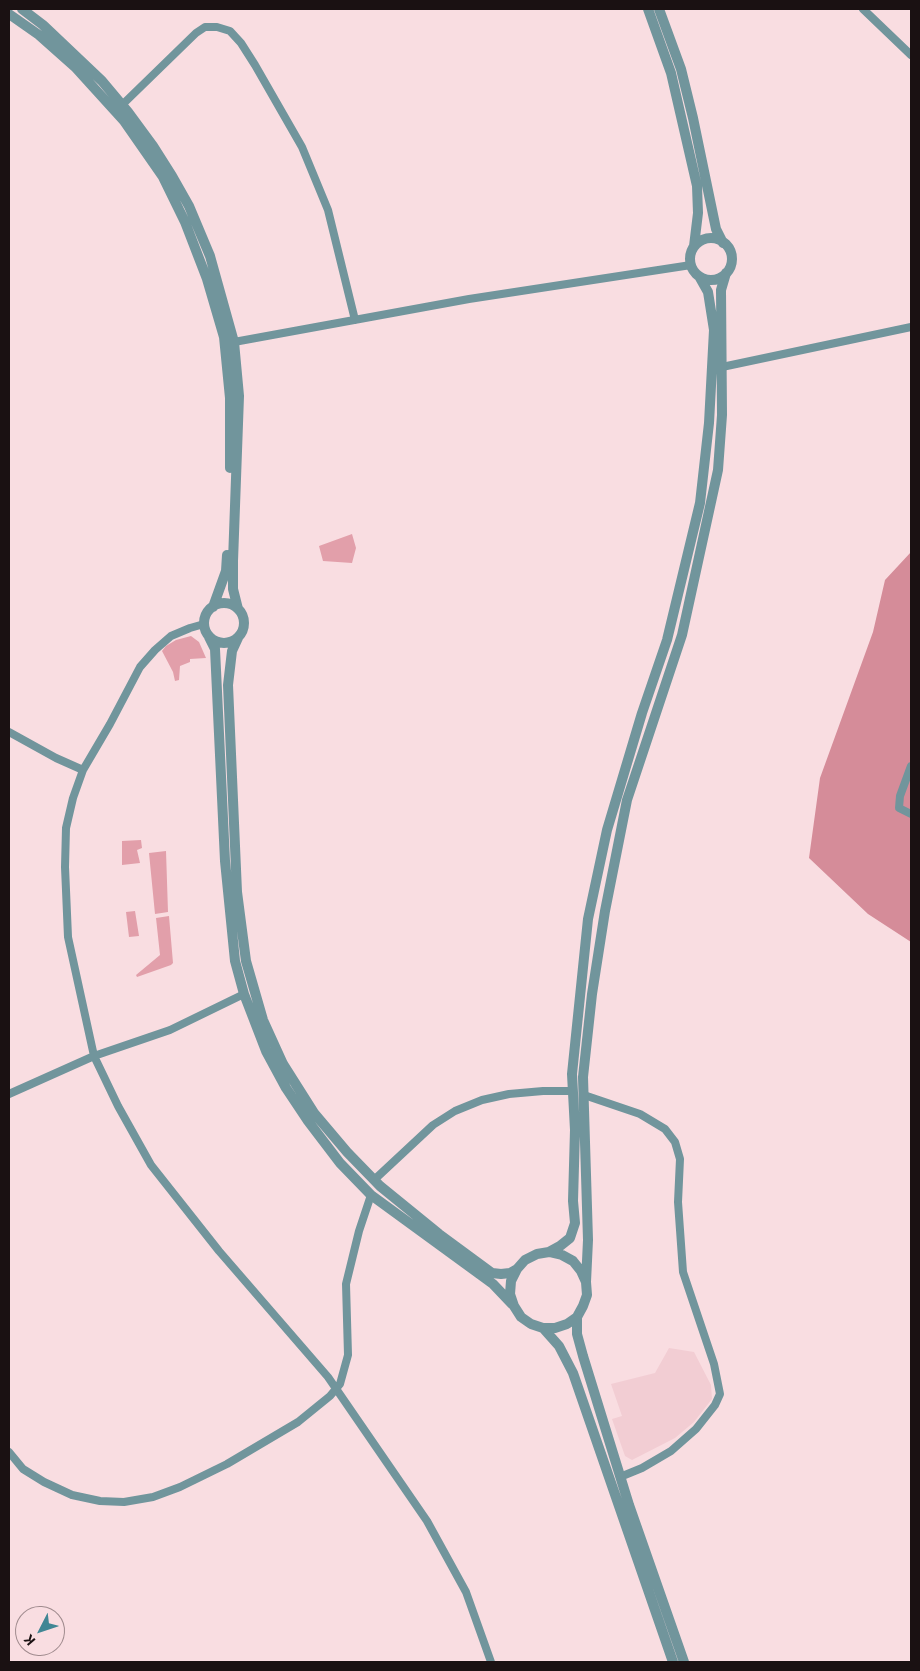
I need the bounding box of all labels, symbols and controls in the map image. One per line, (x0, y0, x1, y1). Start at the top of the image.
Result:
north arrow (15, 1606, 65, 1656)
text: K (20, 1632, 38, 1649)

